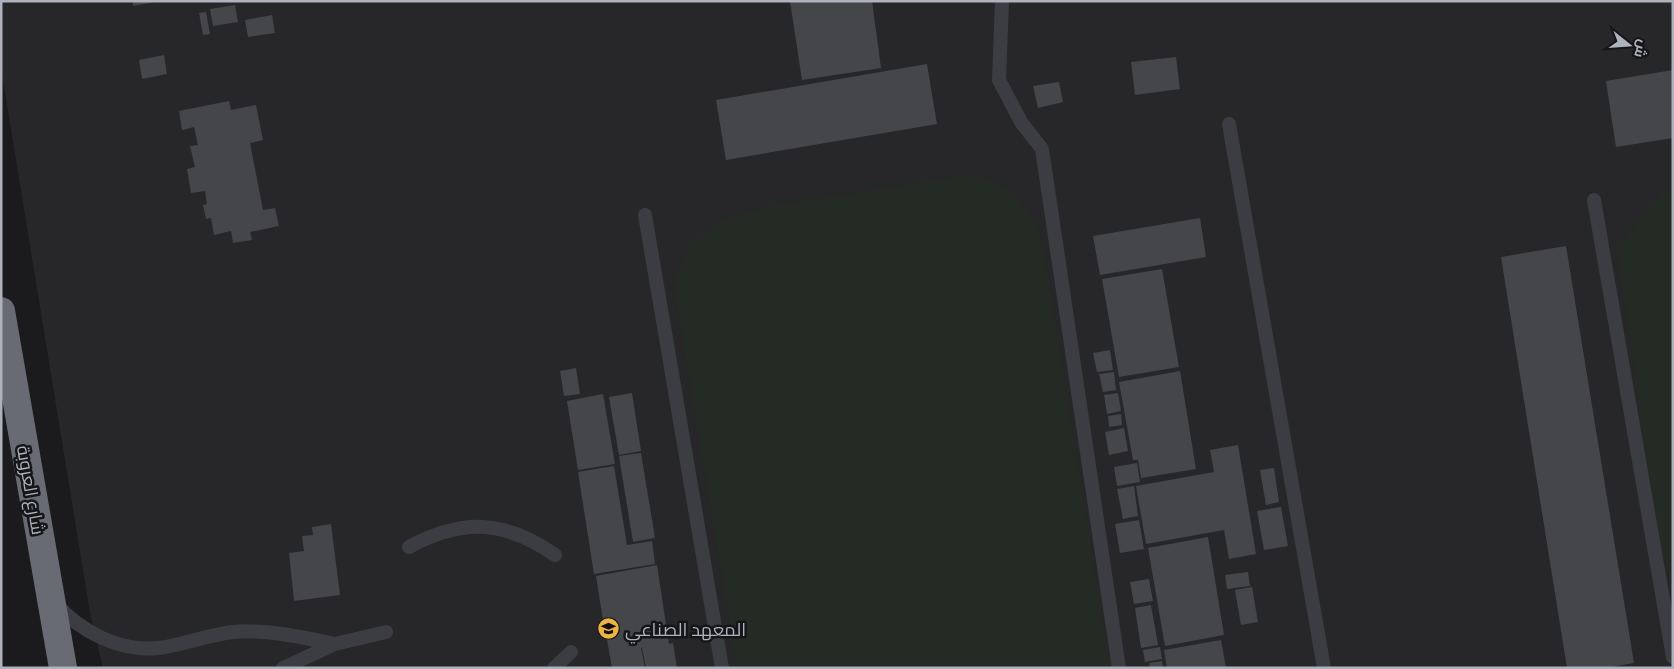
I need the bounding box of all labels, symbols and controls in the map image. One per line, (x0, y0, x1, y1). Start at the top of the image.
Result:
north arrow (1604, 20, 1654, 70)
text: ش (1630, 38, 1653, 60)
street label: شارع العروبة (11, 444, 50, 537)
school or university icon: المعهد الصناعي (597, 617, 621, 641)
place label: المعهد الصناعي (625, 618, 746, 644)

